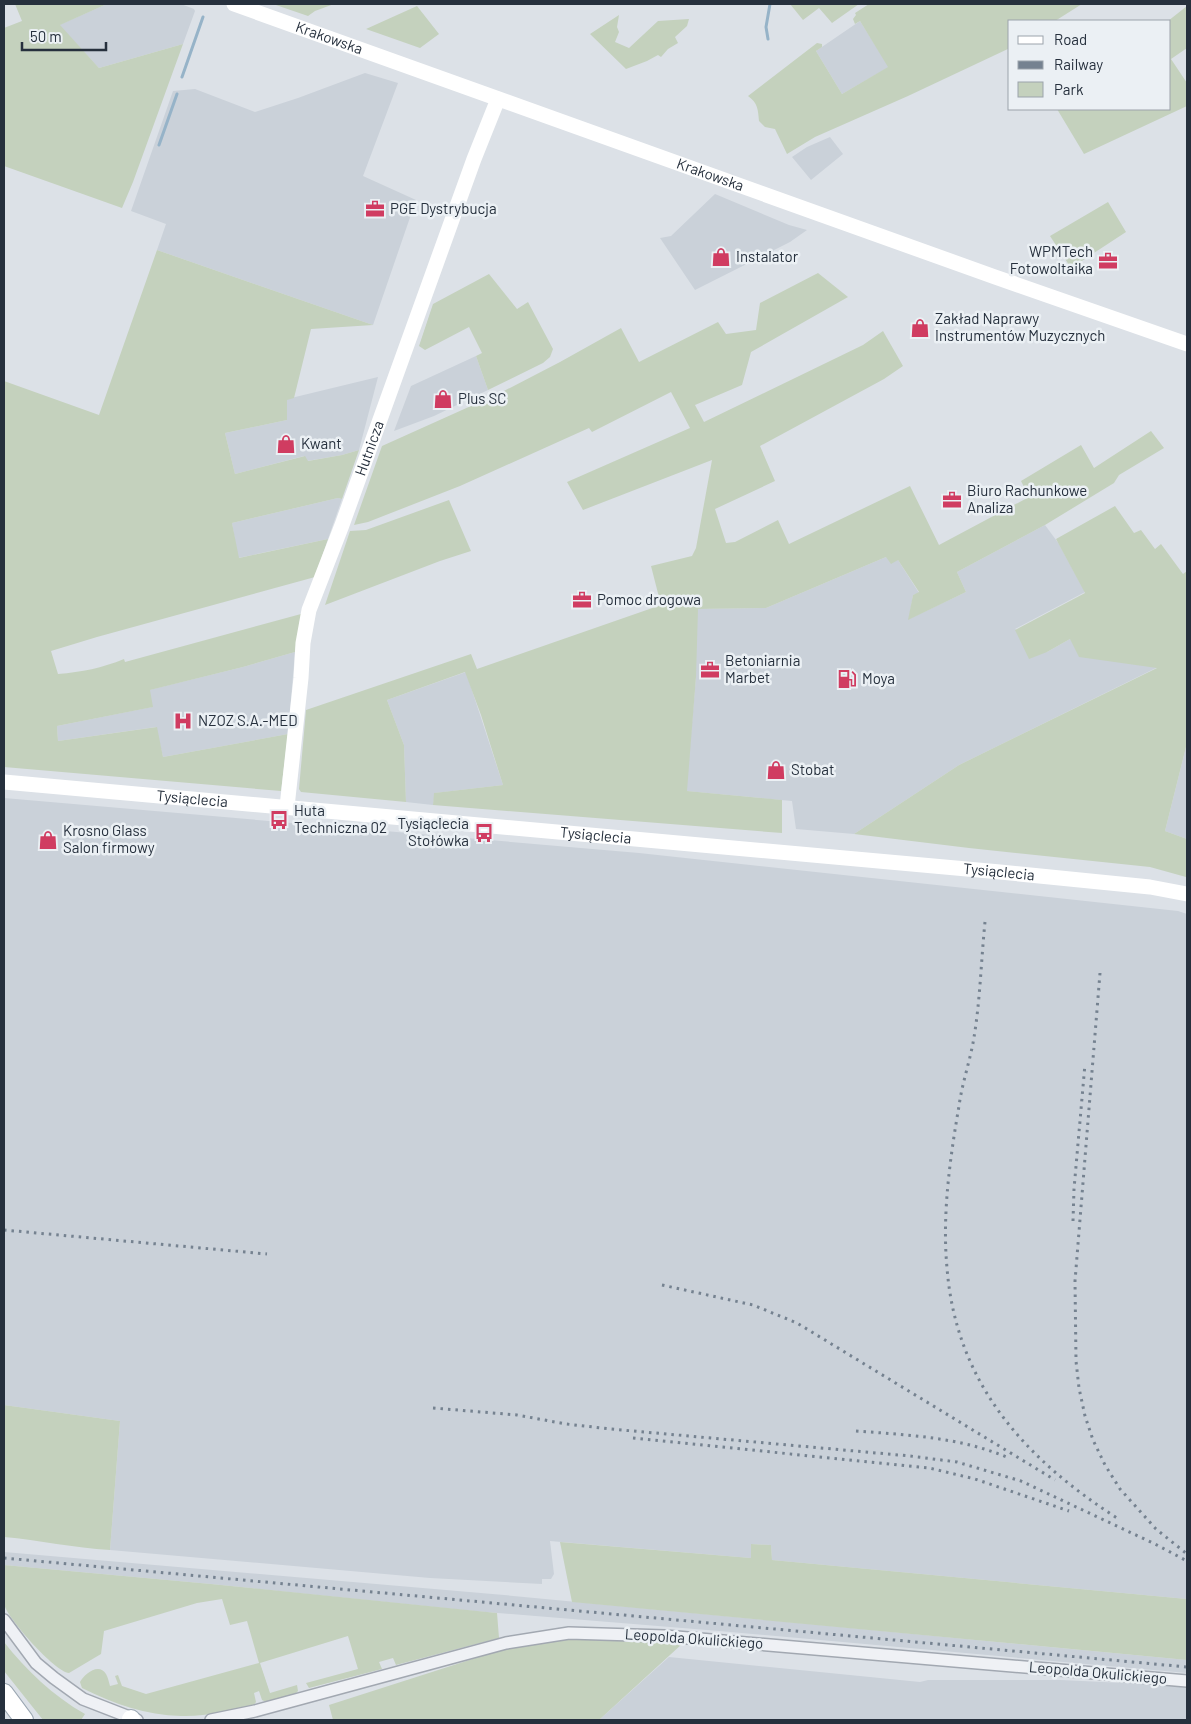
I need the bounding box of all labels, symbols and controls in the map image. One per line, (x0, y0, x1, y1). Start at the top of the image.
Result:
street label: Krakowska (293, 17, 365, 57)
scale bar (22, 20, 106, 52)
legend (1008, 20, 1171, 110)
text: 50 m (30, 27, 62, 45)
text: Road (1054, 30, 1087, 48)
text: Railway (1054, 55, 1103, 73)
text: Park (1054, 80, 1084, 98)
street label: Krakowska (675, 154, 747, 194)
office icon: PGE Dystrybucja (364, 198, 386, 220)
place label: PGE Dystrybucja (390, 199, 497, 217)
place label: WPMTech Fotowoltaika (1010, 242, 1093, 277)
shop icon: Instalator (710, 246, 732, 268)
place label: Instalator (736, 247, 799, 265)
office icon: WPMTech Fotowoltaika (1097, 250, 1119, 272)
place label: Zakład Naprawy Instrumentów Muzycznych (935, 309, 1105, 344)
shop icon: Zakład Naprawy Instrumentów Muzycznych (909, 317, 931, 339)
shop icon: Plus SC (432, 388, 454, 410)
place label: Plus SC (458, 389, 506, 407)
street label: Hutnicza (350, 418, 387, 478)
shop icon: Kwant (275, 433, 297, 455)
place label: Kwant (301, 434, 342, 452)
place label: Biuro Rachunkowe Analiza (967, 481, 1087, 516)
office icon: Biuro Rachunkowe Analiza (941, 489, 963, 511)
office icon: Pomoc drogowa (571, 589, 593, 611)
place label: Pomoc drogowa (597, 590, 701, 608)
place label: Betoniarnia Marbet (725, 651, 800, 686)
office icon: Betoniarnia Marbet (699, 659, 721, 681)
fuel station icon: Moya (836, 668, 858, 690)
place label: Moya (862, 669, 895, 687)
hospital icon: NZOZ S.A.-MED (172, 710, 194, 732)
place label: NZOZ S.A.-MED (198, 711, 298, 729)
shop icon: Stobat (765, 759, 787, 781)
place label: Stobat (791, 760, 834, 778)
street label: Tysiąclecia (156, 786, 229, 810)
place label: Huta Techniczna 02 (294, 801, 387, 836)
bus stop icon: Huta Techniczna 02 (268, 809, 290, 831)
place label: Tysiąclecia Stołówka (397, 814, 469, 849)
place label: Krosno Glass Salon firmowy (63, 821, 155, 856)
bus stop icon: Tysiąclecia Stołówka (473, 822, 495, 844)
street label: Tysiąclecia (559, 822, 632, 847)
shop icon: Krosno Glass Salon firmowy (37, 829, 59, 851)
street label: Tysiąclecia (963, 859, 1036, 883)
street label: Leopolda Okulickiego (624, 1624, 764, 1652)
street label: Leopolda Okulickiego (1028, 1657, 1168, 1687)

